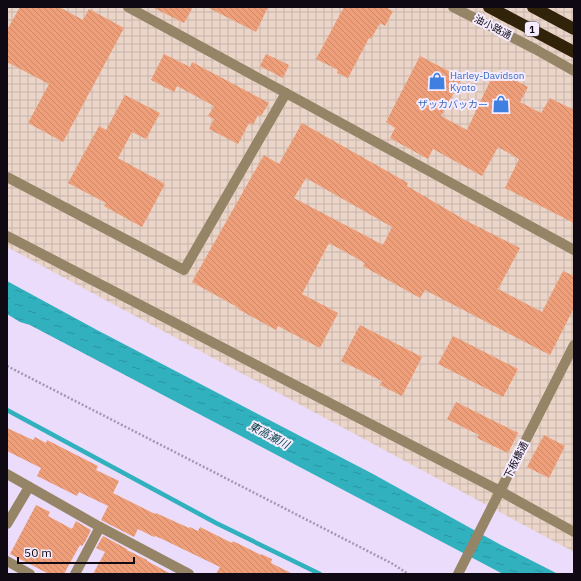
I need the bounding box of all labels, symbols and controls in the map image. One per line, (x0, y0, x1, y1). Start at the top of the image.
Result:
street label: 油小路通 (472, 12, 514, 42)
road number: 1 (525, 22, 539, 36)
place label: Harley-Davidson Kyoto (450, 69, 524, 94)
shop icon: Harley-Davidson Kyoto (427, 71, 447, 91)
shop icon: ザッカバッカー (491, 94, 511, 114)
place label: ザッカバッカー (418, 98, 488, 111)
water label: 東高瀬川 (246, 418, 293, 452)
street label: 下板橋通 (501, 439, 531, 481)
scale bar (18, 539, 134, 565)
text: 50 m (24, 545, 52, 560)

